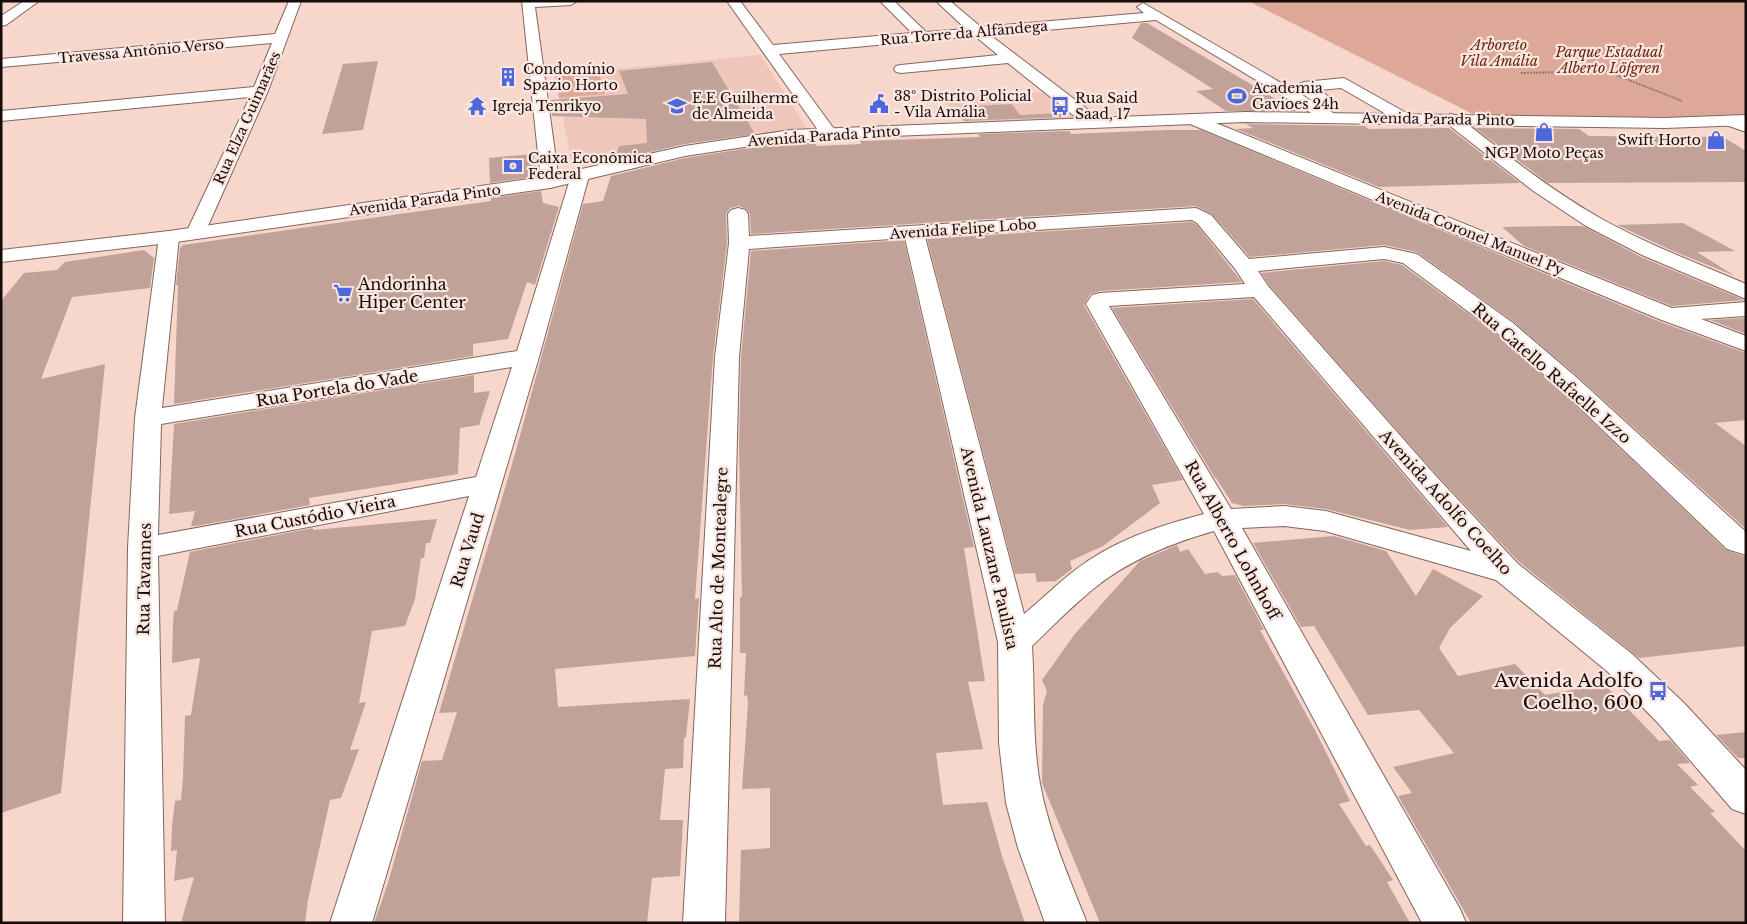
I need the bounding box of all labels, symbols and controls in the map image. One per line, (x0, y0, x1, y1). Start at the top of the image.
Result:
street label: Rua Torre da Alfândega (879, 17, 1049, 49)
street label: Travessa Antônio Verso (57, 35, 225, 67)
park label: Arboreto Vila Amália (1460, 36, 1538, 70)
park label: Parque Estadual Alberto Löfgren (1554, 43, 1663, 77)
street label: Rua Elza Guimarães (209, 49, 285, 187)
place label: Condomínio Spazio Horto (523, 60, 618, 94)
building icon: Condomínio Spazio Horto (497, 66, 519, 88)
place label: Academia Gavioes 24h (1251, 79, 1339, 113)
sports icon: Academia Gavioes 24h (1226, 85, 1248, 107)
place label: 38º Distrito Policial - Vila Amália (894, 87, 1032, 121)
place label: E.E Guilherme de Almeida (692, 89, 798, 123)
place label: Rua Said Saad, 17 (1075, 89, 1139, 123)
public building icon: 38º Distrito Policial - Vila Amália (868, 93, 890, 115)
temple icon: Igreja Tenrikyo (466, 95, 488, 117)
school or university icon: E.E Guilherme de Almeida (666, 95, 688, 117)
bus stop icon: Rua Said Saad, 17 (1049, 95, 1071, 117)
place label: Igreja Tenrikyo (492, 97, 601, 115)
street label: Avenida Parada Pinto (1360, 109, 1515, 129)
shop icon: NGP Moto Peças (1533, 121, 1555, 143)
street label: Avenida Parada Pinto (746, 122, 901, 150)
shop icon: Swift Horto (1705, 129, 1727, 151)
place label: Swift Horto (1618, 131, 1701, 149)
place label: NGP Moto Peças (1484, 144, 1604, 162)
place label: Caixa Econômica Federal (528, 149, 653, 183)
bank icon: Caixa Econômica Federal (502, 155, 524, 177)
street label: Avenida Parada Pinto (347, 180, 502, 220)
street label: Avenida Coronel Manuel Py (1372, 187, 1567, 279)
street label: Avenida Felipe Lobo (888, 215, 1037, 243)
place label: Andorinha Hiper Center (357, 274, 466, 312)
supermarket icon: Andorinha Hiper Center (332, 282, 354, 304)
street label: Rua Catello Rafaelle Izzo (1468, 298, 1636, 448)
street label: Rua Portela do Vade (254, 365, 420, 411)
street label: Avenida Adolfo Coelho (1375, 424, 1517, 579)
street label: Avenida Lauzane Paulista (957, 444, 1023, 652)
street label: Rua Alberto Lohnhoff (1181, 457, 1286, 625)
street label: Rua Alto de Montealegre (704, 467, 732, 669)
street label: Rua Custódio Vieira (233, 491, 397, 541)
street label: Rua Vaud (446, 510, 488, 590)
street label: Rua Tavannes (133, 522, 155, 636)
place label: Avenida Adolfo Coelho, 600 (1493, 669, 1643, 714)
bus stop icon: Avenida Adolfo Coelho, 600 (1647, 680, 1669, 702)

